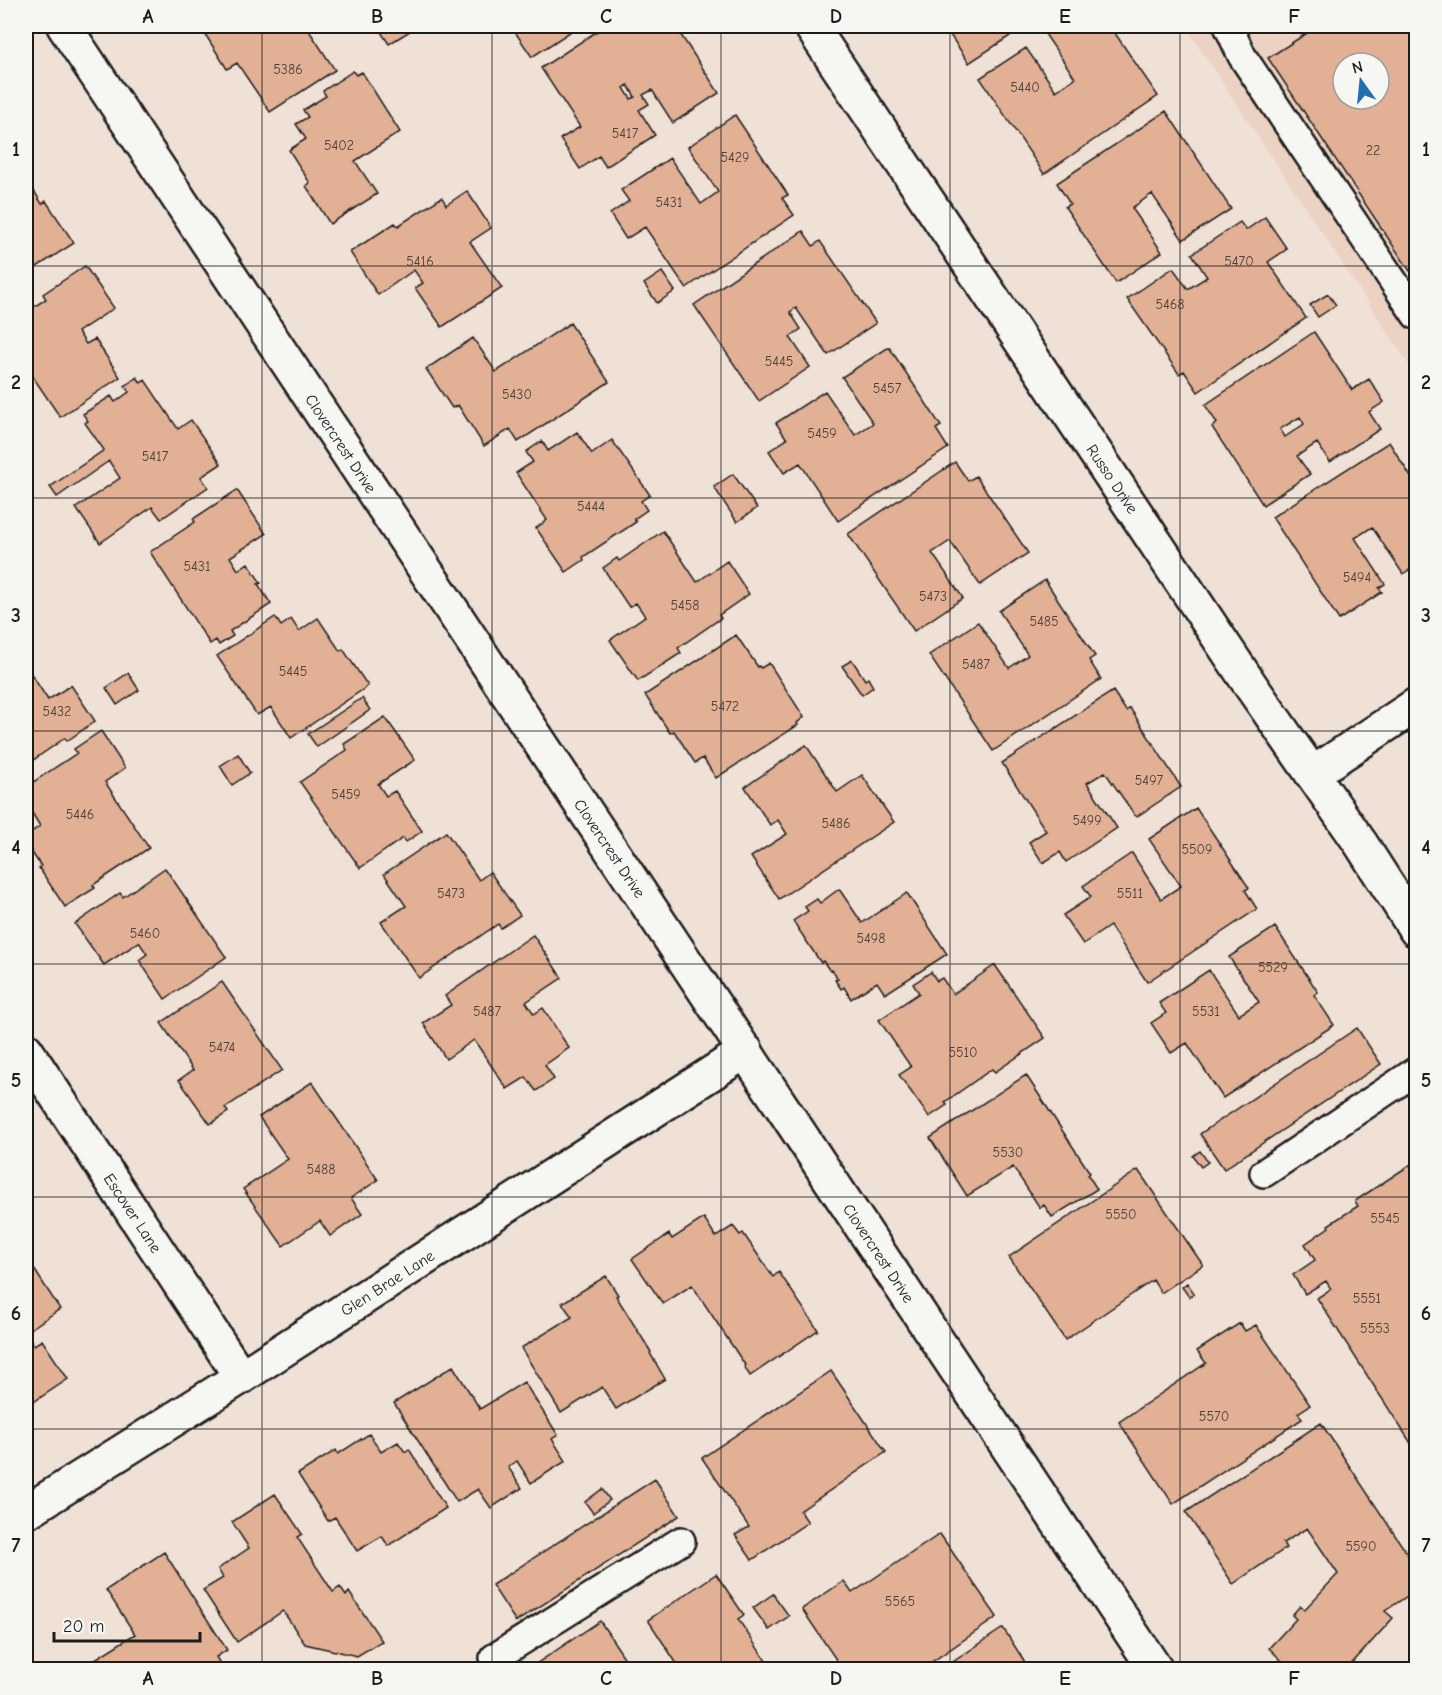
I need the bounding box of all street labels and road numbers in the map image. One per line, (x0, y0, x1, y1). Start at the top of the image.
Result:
street label: Clovercrest Drive (301, 391, 380, 497)
street label: Russo Drive (1082, 441, 1141, 517)
street label: Clovercrest Drive (570, 796, 649, 902)
street label: Escover Lane (100, 1170, 165, 1257)
street label: Clovercrest Drive (839, 1201, 917, 1306)
street label: Glen Brae Lane (338, 1247, 438, 1320)

